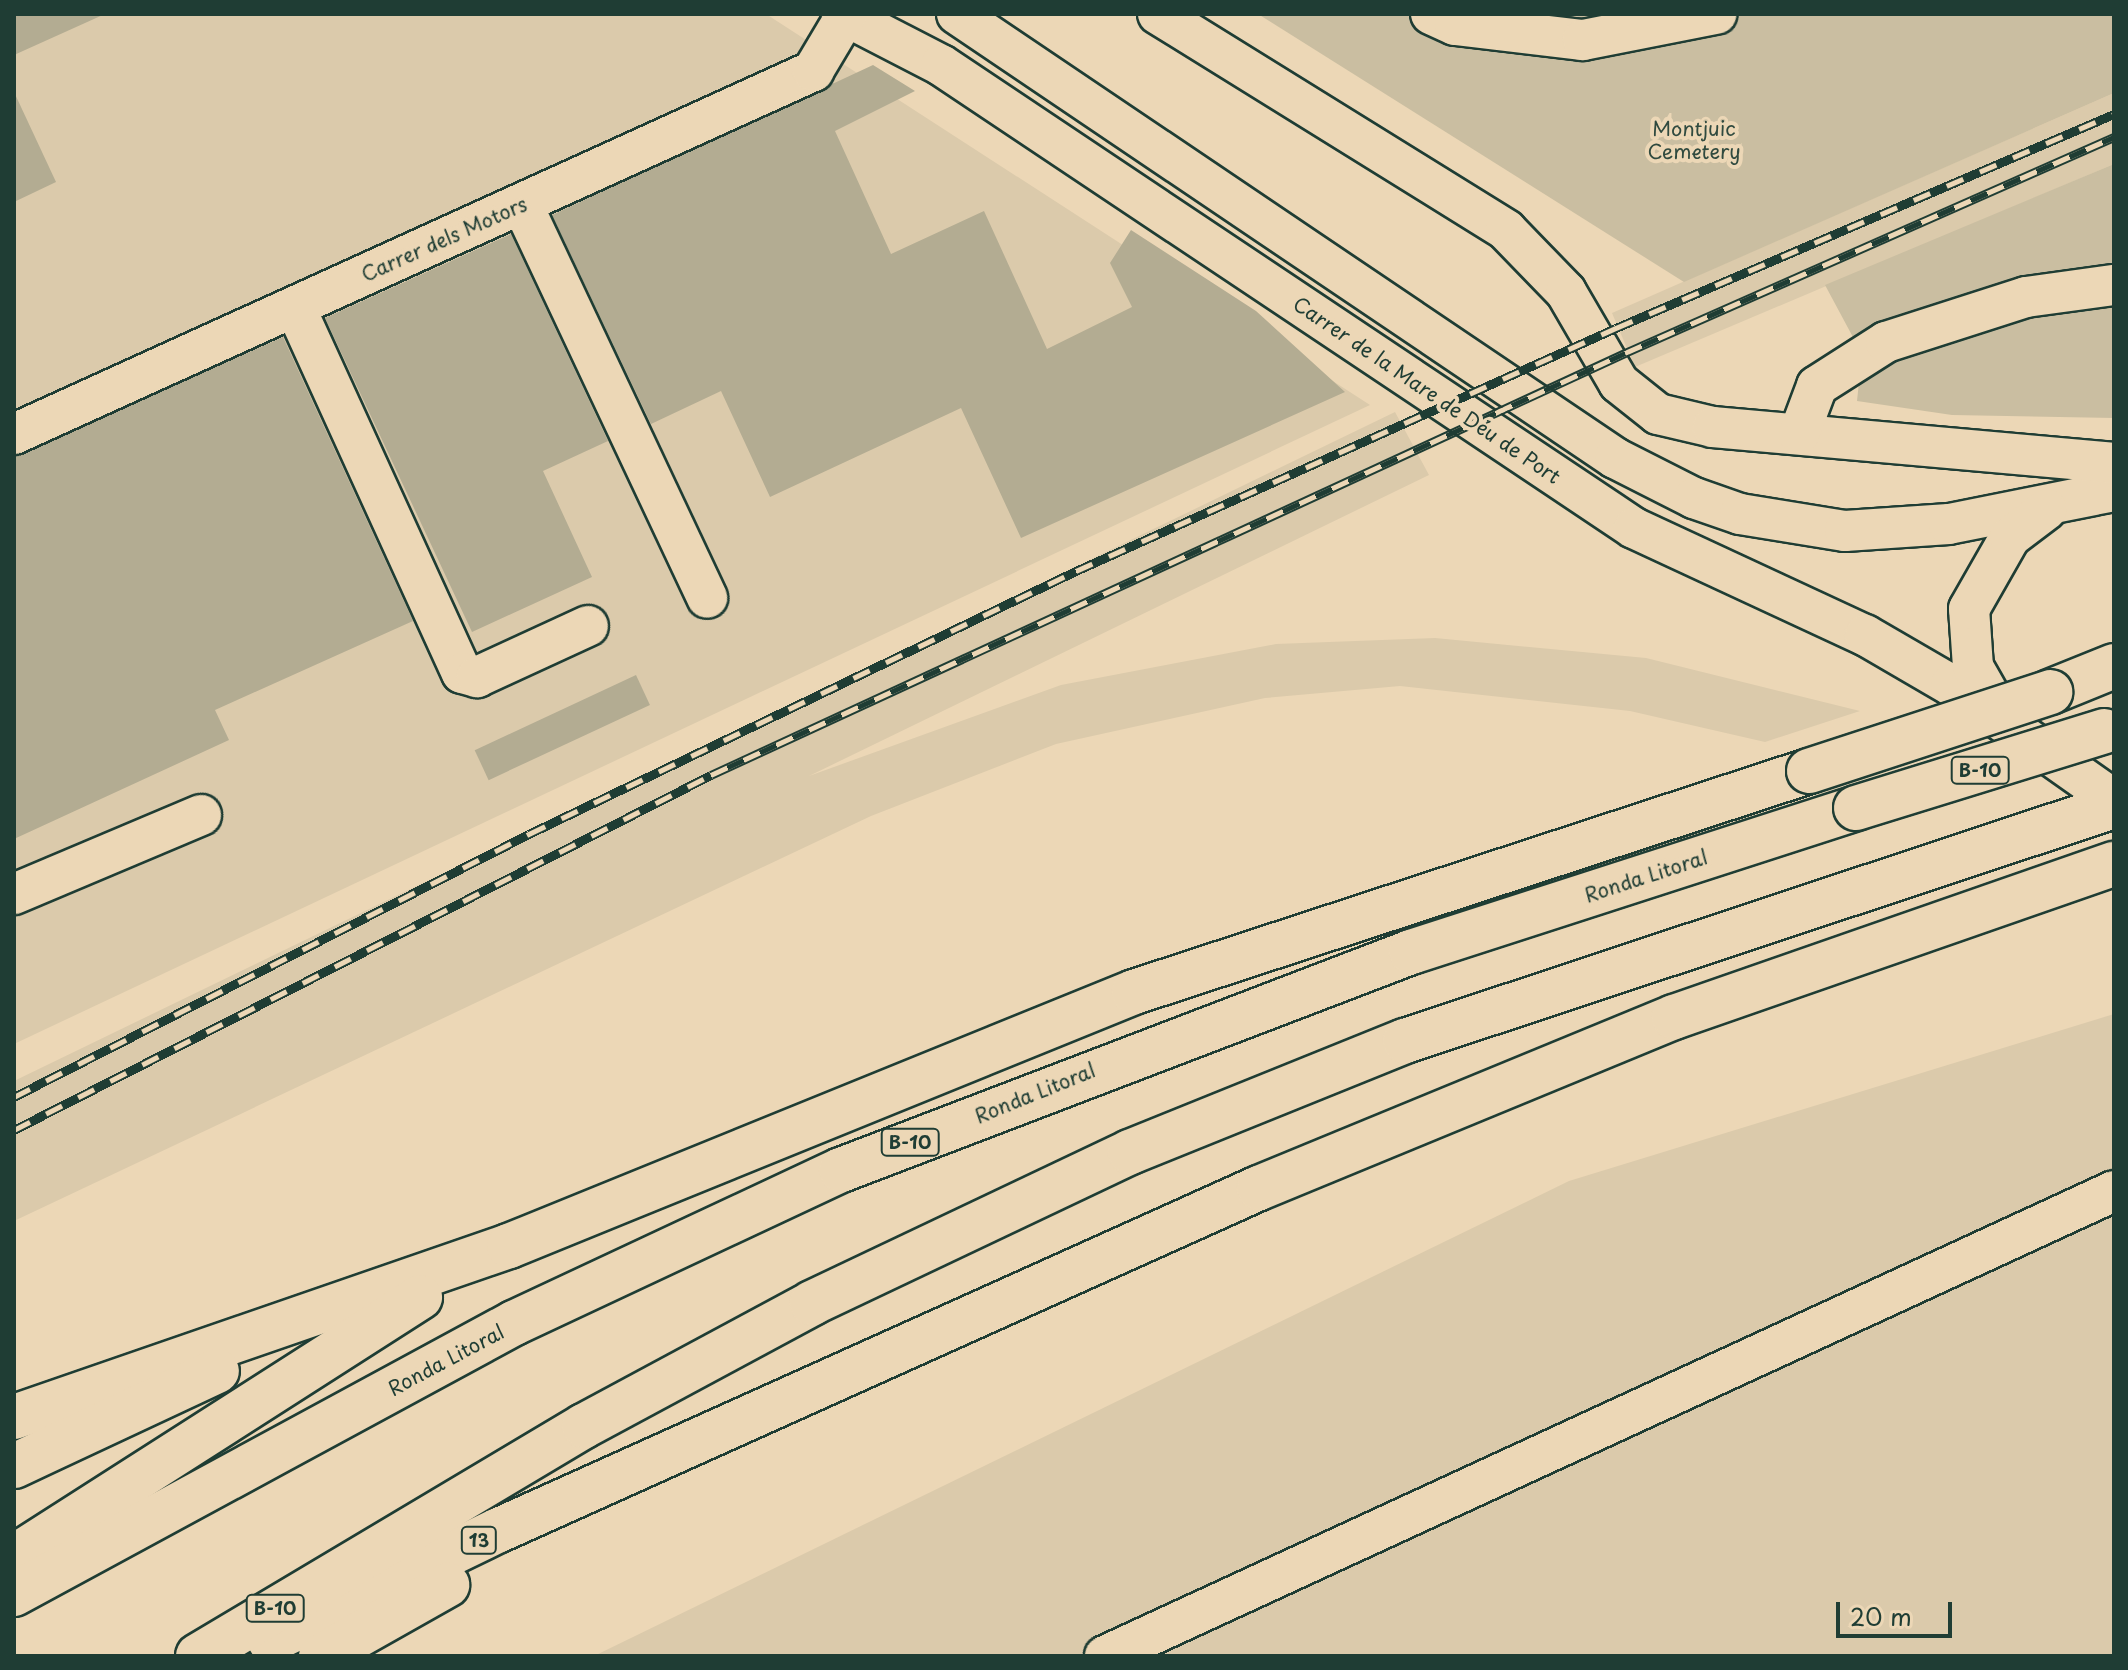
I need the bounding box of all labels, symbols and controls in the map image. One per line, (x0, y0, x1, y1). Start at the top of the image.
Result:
park label: Montjuic Cemetery (1647, 116, 1741, 163)
street label: Carrer dels Motors (356, 191, 532, 287)
street label: Carrer de la Mare de Déu de Port (1287, 290, 1567, 490)
road number: B-10 (1950, 756, 2010, 784)
street label: Ronda Litoral (1581, 845, 1711, 907)
street label: Ronda Litoral (971, 1058, 1099, 1128)
road number: B-10 (880, 1128, 940, 1156)
street label: Ronda Litoral (384, 1319, 508, 1401)
road number: 13 (459, 1526, 499, 1554)
scale bar (1840, 1586, 1956, 1636)
road number: B-10 (245, 1594, 305, 1622)
text: 20 m (1850, 1598, 1912, 1634)

